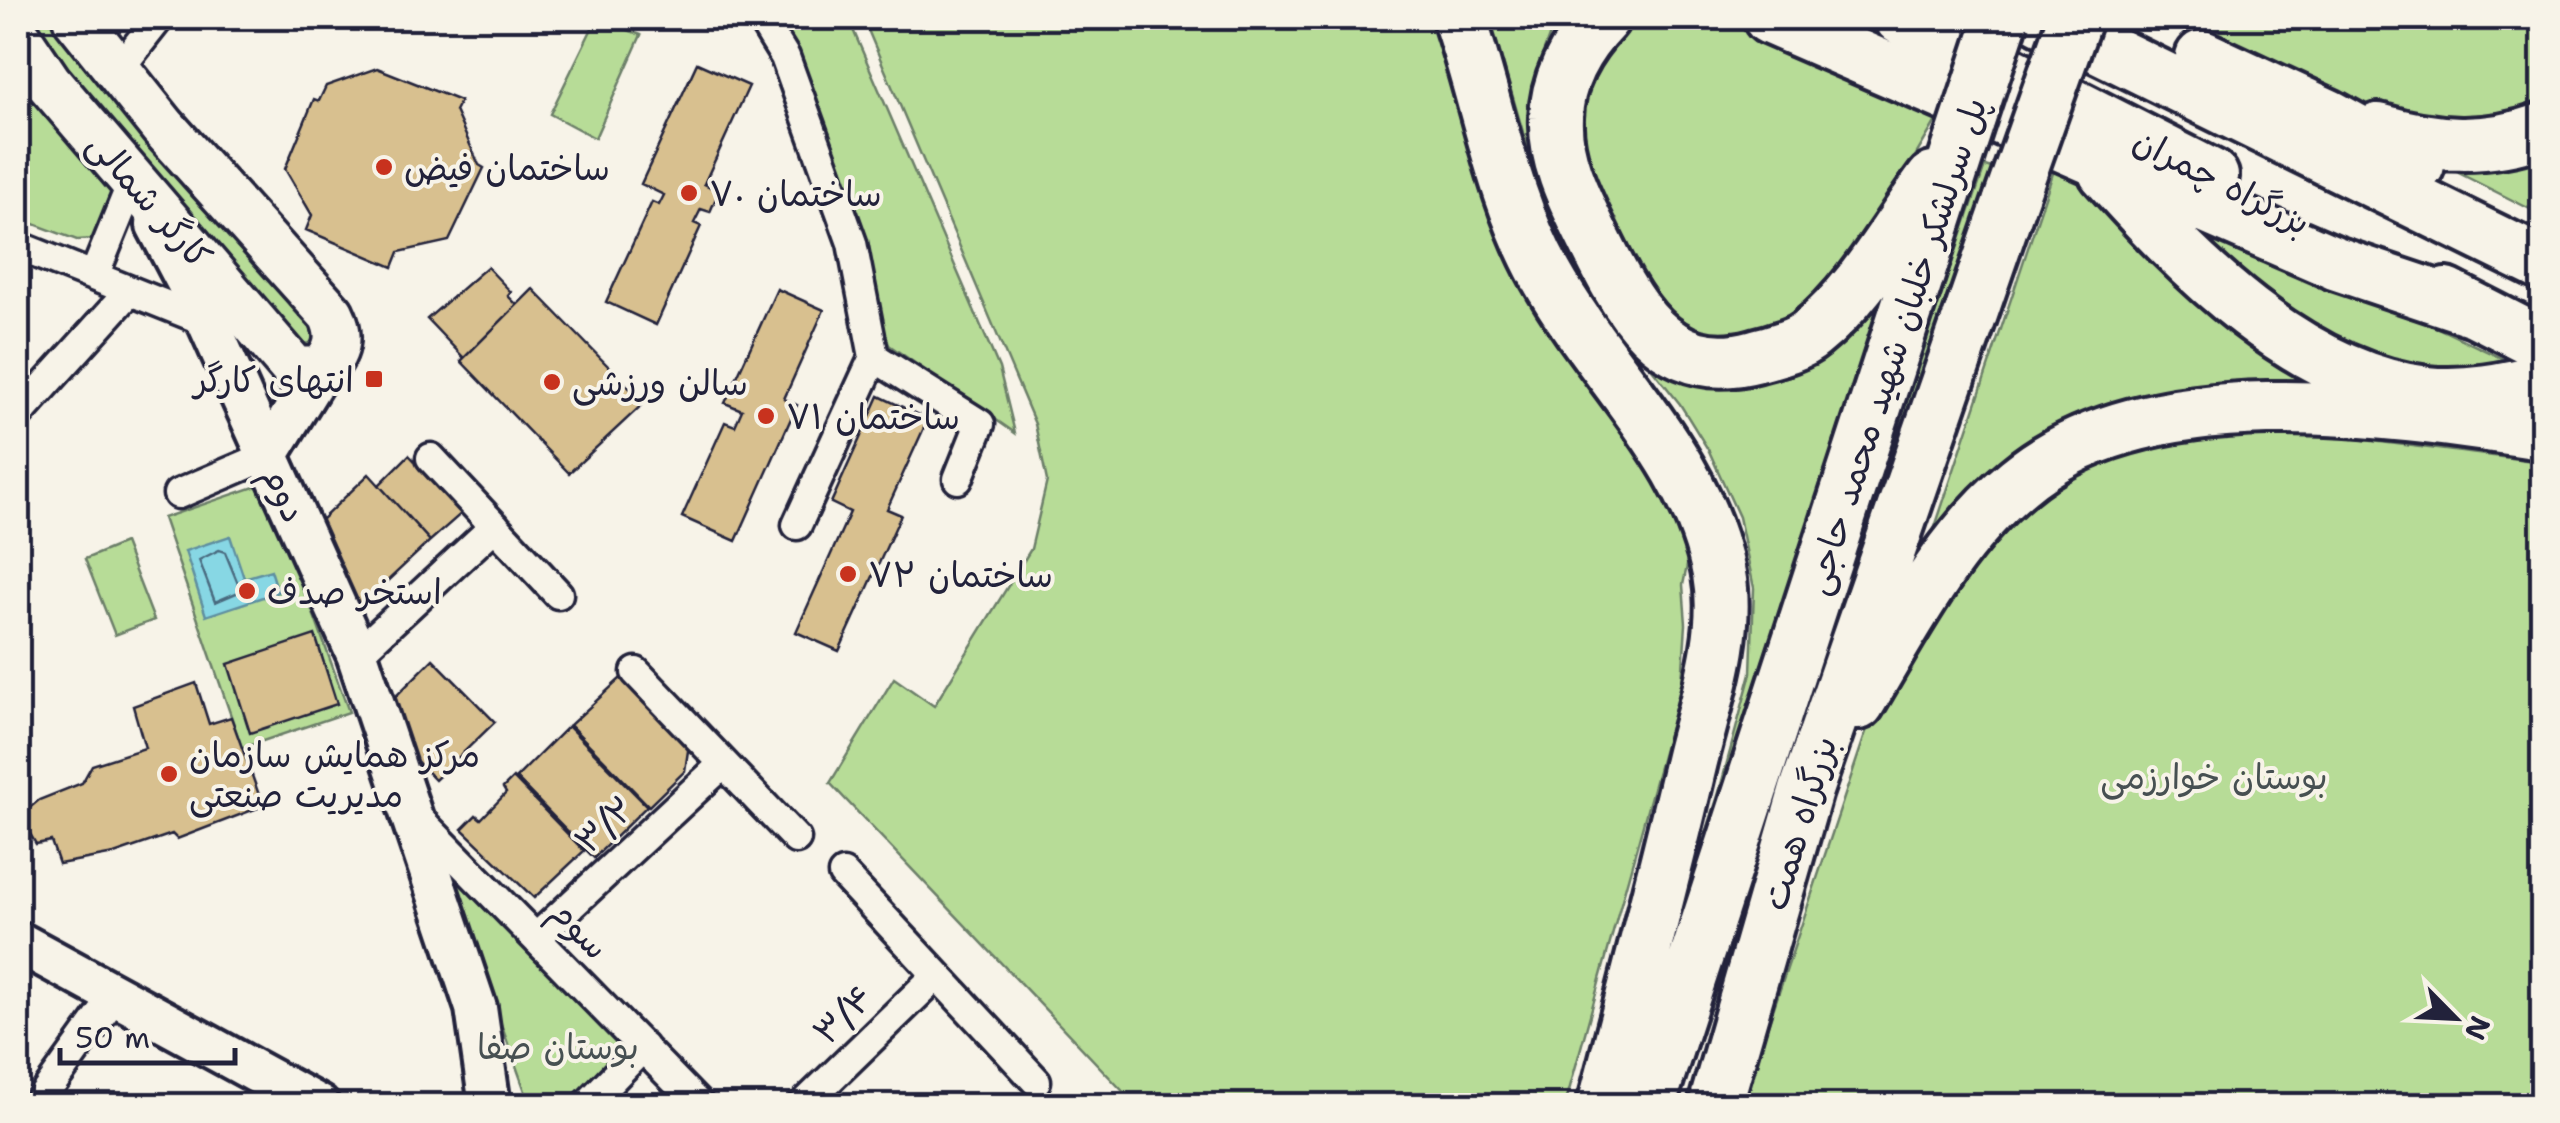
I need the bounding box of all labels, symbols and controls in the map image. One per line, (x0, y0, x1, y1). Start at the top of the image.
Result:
street label: پل سرلشکر خلبان شهید محمد حاجی (1792, 92, 1998, 600)
street label: بزرگراه چمران (2125, 116, 2319, 246)
street label: کارگر شمالی (77, 122, 223, 278)
place label: ساختمان فیض (404, 144, 610, 191)
marker: ساختمان فیض (373, 156, 395, 178)
place label: ساختمان ۷۰ (709, 170, 882, 217)
marker: ساختمان ۷۰ (678, 182, 700, 204)
place label: انتهای کارگر (191, 356, 354, 403)
place label: سالن ورزشی (572, 359, 748, 406)
marker: انتهای کارگر (363, 368, 385, 390)
marker: سالن ورزشی (541, 371, 563, 393)
place label: ساختمان ۷۱ (786, 393, 960, 440)
marker: ساختمان ۷۱ (755, 405, 777, 427)
street label: دوم (248, 458, 318, 531)
place label: ساختمان ۷۲ (868, 551, 1053, 598)
marker: ساختمان ۷۲ (837, 563, 859, 585)
place label: استخر صدف (267, 568, 442, 615)
marker: استخر صدف (236, 580, 258, 602)
street label: بزرگراه همت (1750, 730, 1848, 916)
place label: مرکز همایش سازمان مدیریت صنعتی (189, 731, 480, 818)
park label: بوستان خوارزمی (2100, 753, 2328, 800)
marker: مرکز همایش سازمان مدیریت صنعتی (158, 763, 180, 785)
street label: ۳/۲ (564, 785, 644, 863)
street label: سوم (537, 889, 620, 972)
north arrow (2405, 968, 2505, 1068)
street label: ۳/۴ (802, 974, 884, 1054)
scale bar (60, 1003, 235, 1065)
text: N (2456, 1010, 2500, 1046)
text: 50 m (75, 1017, 150, 1058)
park label: بوستان صفا (477, 1023, 639, 1070)

